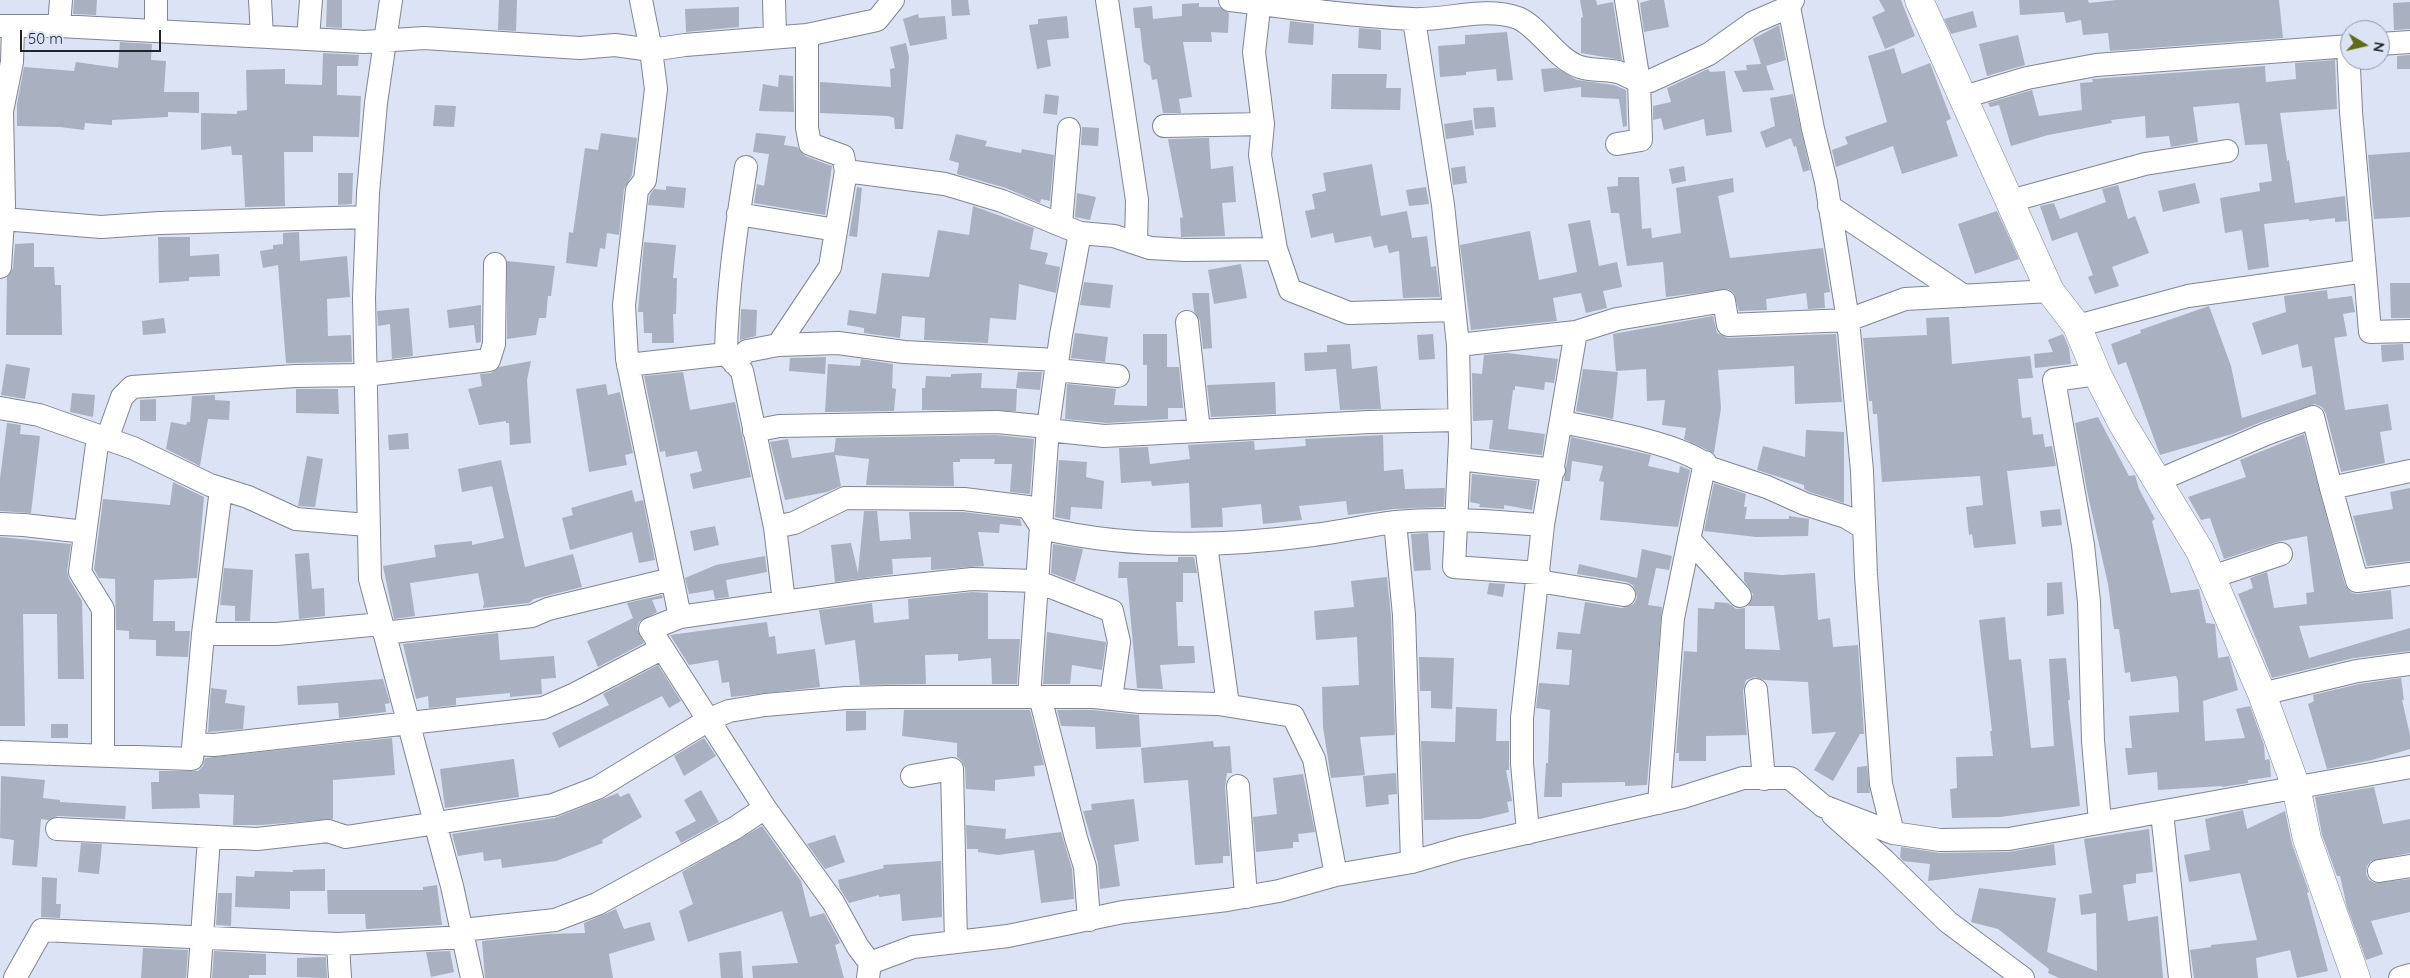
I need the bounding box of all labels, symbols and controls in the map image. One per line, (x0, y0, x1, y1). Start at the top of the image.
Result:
scale bar (22, 20, 164, 52)
north arrow (2340, 20, 2390, 70)
text: 50 m (28, 29, 63, 48)
text: N (2369, 41, 2389, 54)

